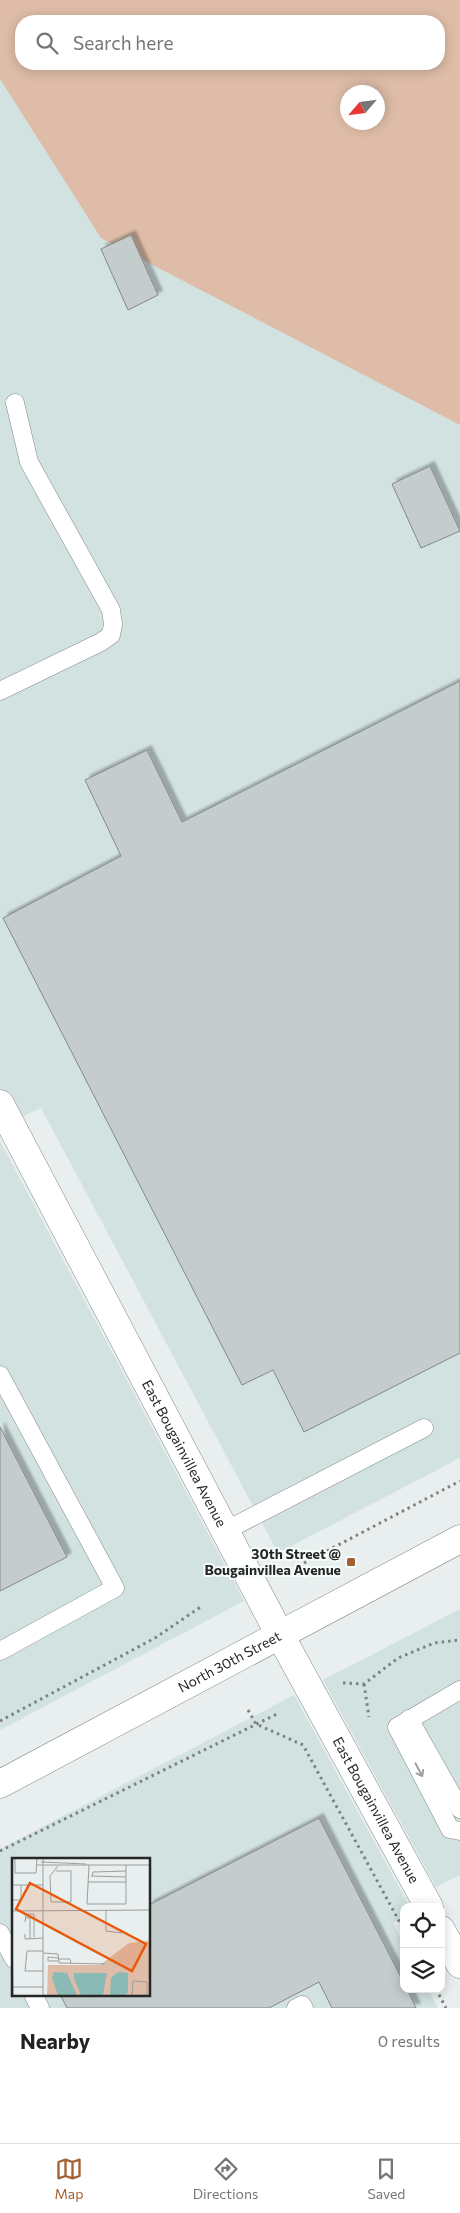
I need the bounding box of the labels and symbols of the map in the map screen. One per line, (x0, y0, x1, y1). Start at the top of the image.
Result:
north arrow (340, 85, 385, 130)
street label: East Bougainvillea Avenue (139, 1377, 230, 1530)
place label: 30th Street @ Bougainvillea Avenue (204, 1545, 342, 1578)
marker: 30th Street @ Bougainvillea Avenue (345, 1556, 357, 1568)
street label: North 30th Street (175, 1627, 284, 1696)
street label: East Bougainvillea Avenue (330, 1734, 423, 1886)
one-way arrow (414, 1763, 424, 1778)
inset map (12, 1858, 150, 1996)

